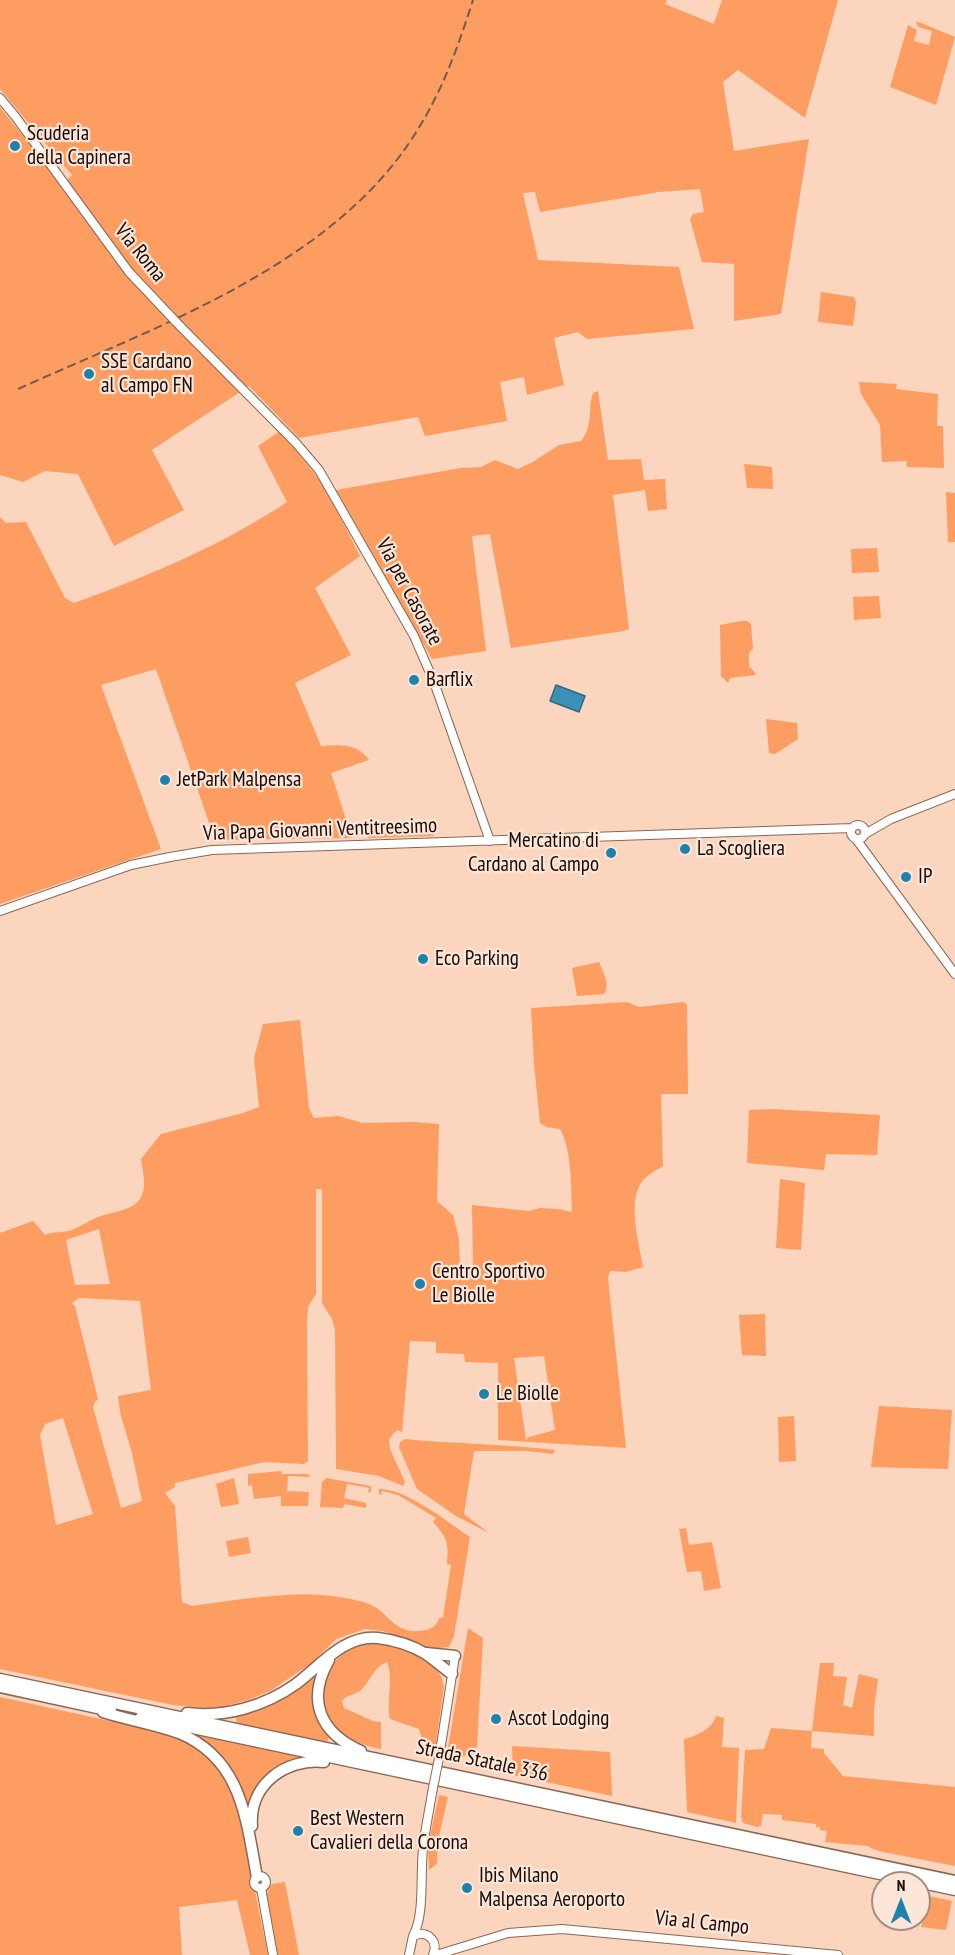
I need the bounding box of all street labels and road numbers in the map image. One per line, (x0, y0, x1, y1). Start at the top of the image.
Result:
street label: Via Roma (109, 219, 171, 287)
street label: Via per Casorate (370, 534, 448, 650)
street label: Via Papa Giovanni Ventitreesimo (203, 813, 437, 847)
street label: Strada Statale 336 (414, 1735, 550, 1787)
street label: Via al Campo (654, 1906, 750, 1940)

